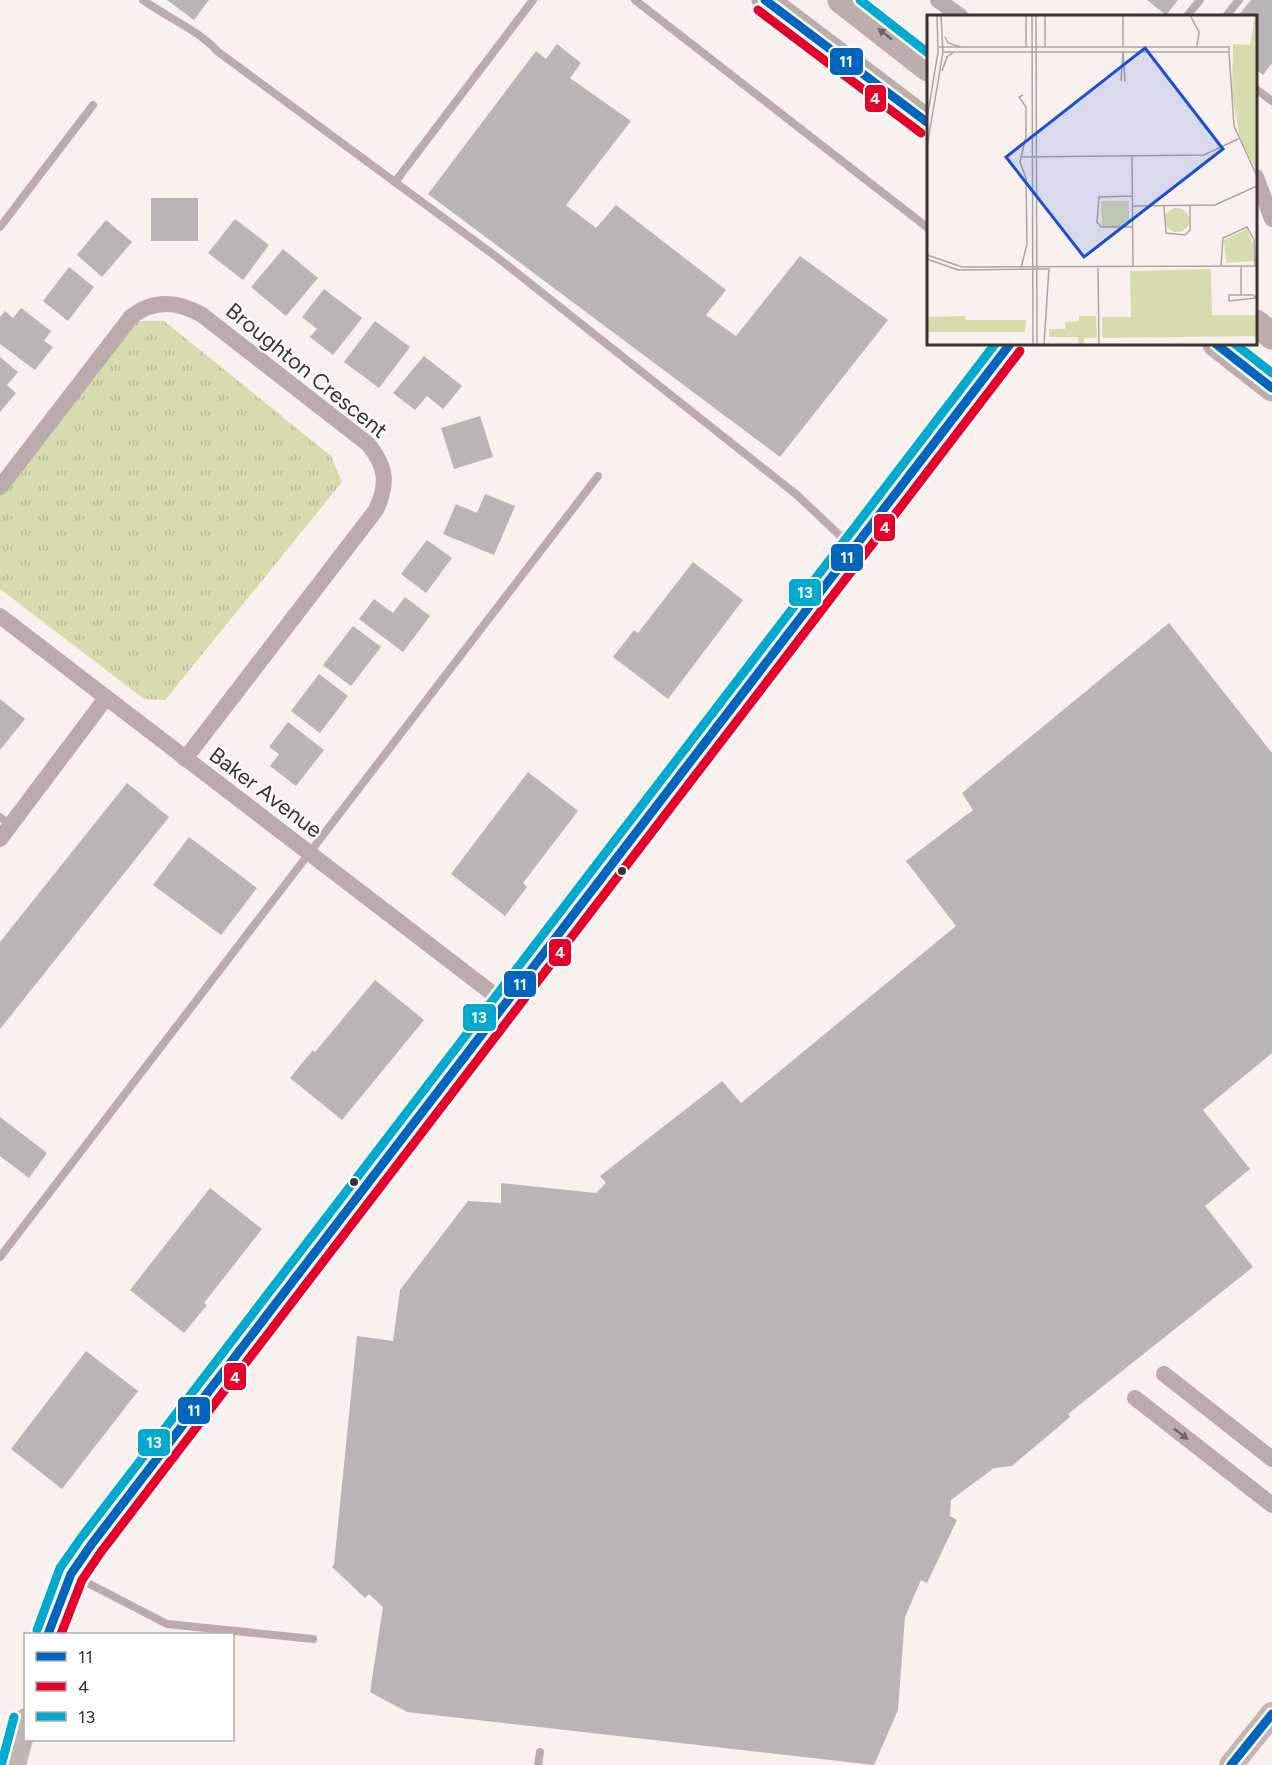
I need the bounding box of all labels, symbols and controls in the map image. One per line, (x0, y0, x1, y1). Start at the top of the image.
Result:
inset map (927, 15, 1257, 345)
one-way arrow (877, 28, 892, 40)
line badge: 11 (829, 47, 864, 76)
text: 11 (839, 52, 853, 71)
line badge: 4 (864, 84, 887, 113)
text: 4 (870, 89, 880, 108)
street label: Broughton Crescent (221, 297, 393, 444)
line badge: 4 (873, 513, 896, 542)
text: 4 (880, 518, 890, 537)
line badge: 11 (830, 543, 864, 572)
text: 11 (840, 548, 854, 567)
line badge: 13 (788, 578, 822, 607)
text: 13 (797, 583, 813, 602)
street label: Baker Avenue (204, 741, 327, 844)
unlabelled marker (616, 865, 628, 877)
line badge: 4 (548, 938, 572, 967)
text: 4 (555, 943, 565, 962)
line badge: 11 (503, 970, 537, 998)
text: 11 (513, 975, 527, 994)
line badge: 13 (462, 1003, 497, 1032)
text: 13 (471, 1008, 487, 1027)
unlabelled marker (348, 1176, 360, 1188)
line badge: 4 (223, 1362, 247, 1391)
text: 4 (230, 1368, 240, 1387)
line badge: 11 (177, 1396, 211, 1425)
text: 11 (187, 1401, 201, 1420)
one-way arrow (1173, 1427, 1189, 1440)
line badge: 13 (137, 1428, 171, 1457)
text: 13 (146, 1433, 162, 1452)
legend (24, 1633, 234, 1741)
text: 11 (78, 1646, 93, 1668)
text: 4 (78, 1676, 89, 1698)
text: 13 (78, 1706, 95, 1728)

